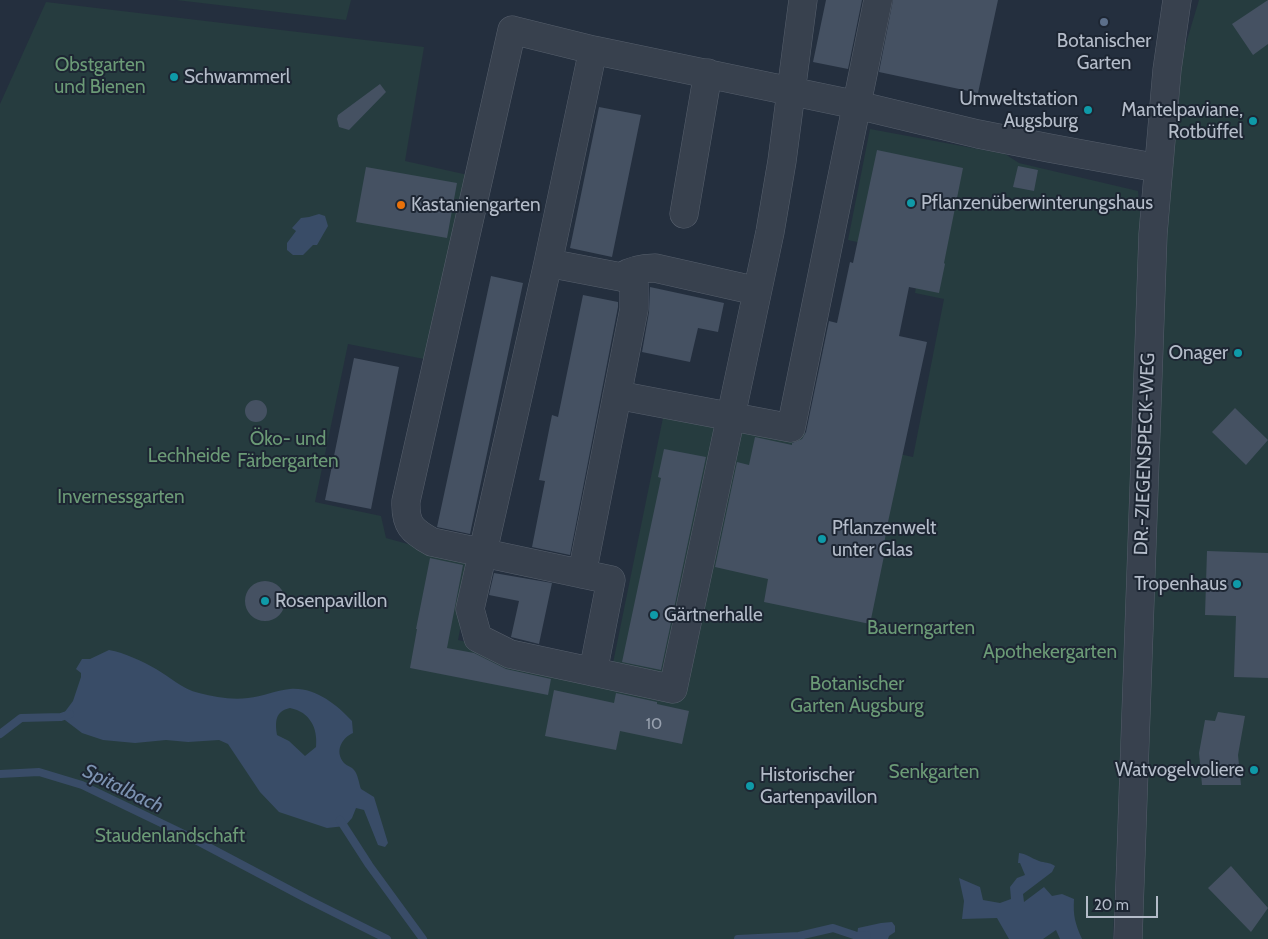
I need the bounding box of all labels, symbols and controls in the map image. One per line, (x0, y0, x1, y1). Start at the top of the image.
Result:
marker: Botanischer Garten (1098, 16, 1110, 28)
place label: Botanischer Garten (1057, 30, 1151, 74)
park label: Obstgarten und Bienen (54, 54, 146, 98)
place label: Schwammerl (184, 66, 290, 88)
marker: Schwammerl (168, 71, 180, 83)
place label: Umweltstation Augsburg (959, 88, 1078, 132)
place label: Mantelpaviane, Rotbüffel (1121, 99, 1243, 143)
marker: Umweltstation Augsburg (1082, 104, 1094, 116)
marker: Mantelpaviane, Rotbüffel (1247, 115, 1259, 127)
place label: Pflanzenüberwinterungshaus (921, 192, 1153, 214)
place label: Kastaniengarten (411, 194, 541, 216)
marker: Pflanzenüberwinterungshaus (905, 197, 917, 209)
marker: Kastaniengarten (395, 199, 407, 211)
place label: Onager (1169, 342, 1228, 364)
marker: Onager (1232, 347, 1244, 359)
street label: DR.-ZIEGENSPECK-WEG (1130, 352, 1160, 556)
park label: Öko- und Färbergarten (237, 428, 339, 472)
park label: Lechheide (148, 445, 230, 467)
park label: Invernessgarten (57, 486, 185, 508)
place label: Pflanzenwelt unter Glas (832, 517, 937, 561)
marker: Pflanzenwelt unter Glas (816, 533, 828, 545)
place label: Tropenhaus (1134, 573, 1227, 595)
marker: Tropenhaus (1231, 578, 1243, 590)
place label: Rosenpavillon (275, 590, 387, 612)
marker: Rosenpavillon (259, 595, 271, 607)
place label: Gärtnerhalle (664, 604, 763, 626)
marker: Gärtnerhalle (648, 609, 660, 621)
park label: Bauerngarten (867, 617, 975, 639)
park label: Apothekergarten (983, 641, 1117, 663)
park label: Botanischer Garten Augsburg (790, 673, 924, 717)
house number: 10 (646, 714, 662, 734)
water label: Spitalbach (79, 759, 167, 819)
place label: Watvogelvoliere (1115, 759, 1244, 781)
park label: Senkgarten (889, 761, 979, 783)
place label: Historischer Gartenpavillon (760, 764, 877, 808)
marker: Watvogelvoliere (1248, 764, 1260, 776)
marker: Historischer Gartenpavillon (744, 780, 756, 792)
park label: Staudenlandschaft (95, 825, 245, 847)
scale bar (1088, 886, 1160, 918)
text: 20 m (1094, 896, 1129, 914)

